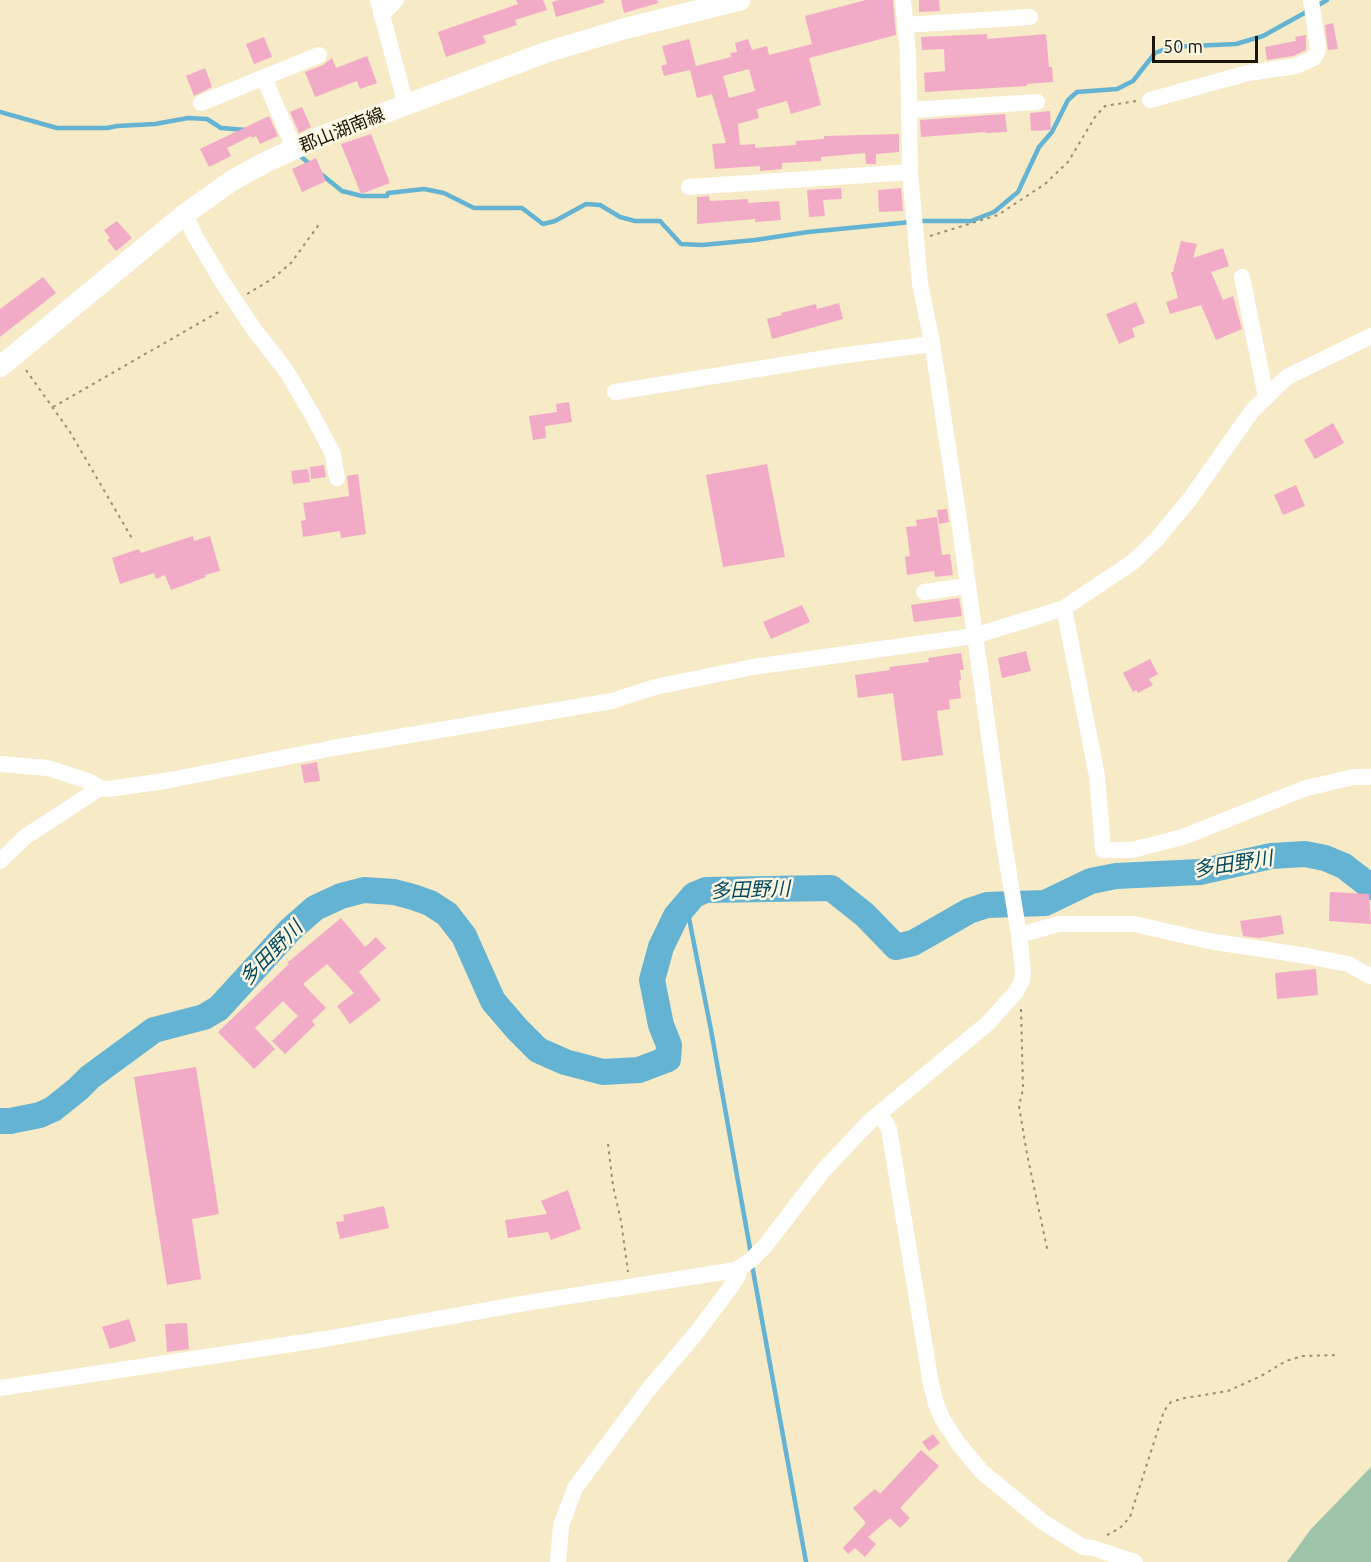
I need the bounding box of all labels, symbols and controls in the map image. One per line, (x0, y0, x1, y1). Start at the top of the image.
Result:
scale bar (1155, 24, 1262, 62)
text: 50 m (1163, 36, 1203, 56)
street label: 郡山湖南線 (296, 103, 388, 157)
water label: 多田野川 (1192, 846, 1274, 882)
water label: 多田野川 (710, 877, 790, 903)
water label: 多田野川 (235, 916, 307, 990)

